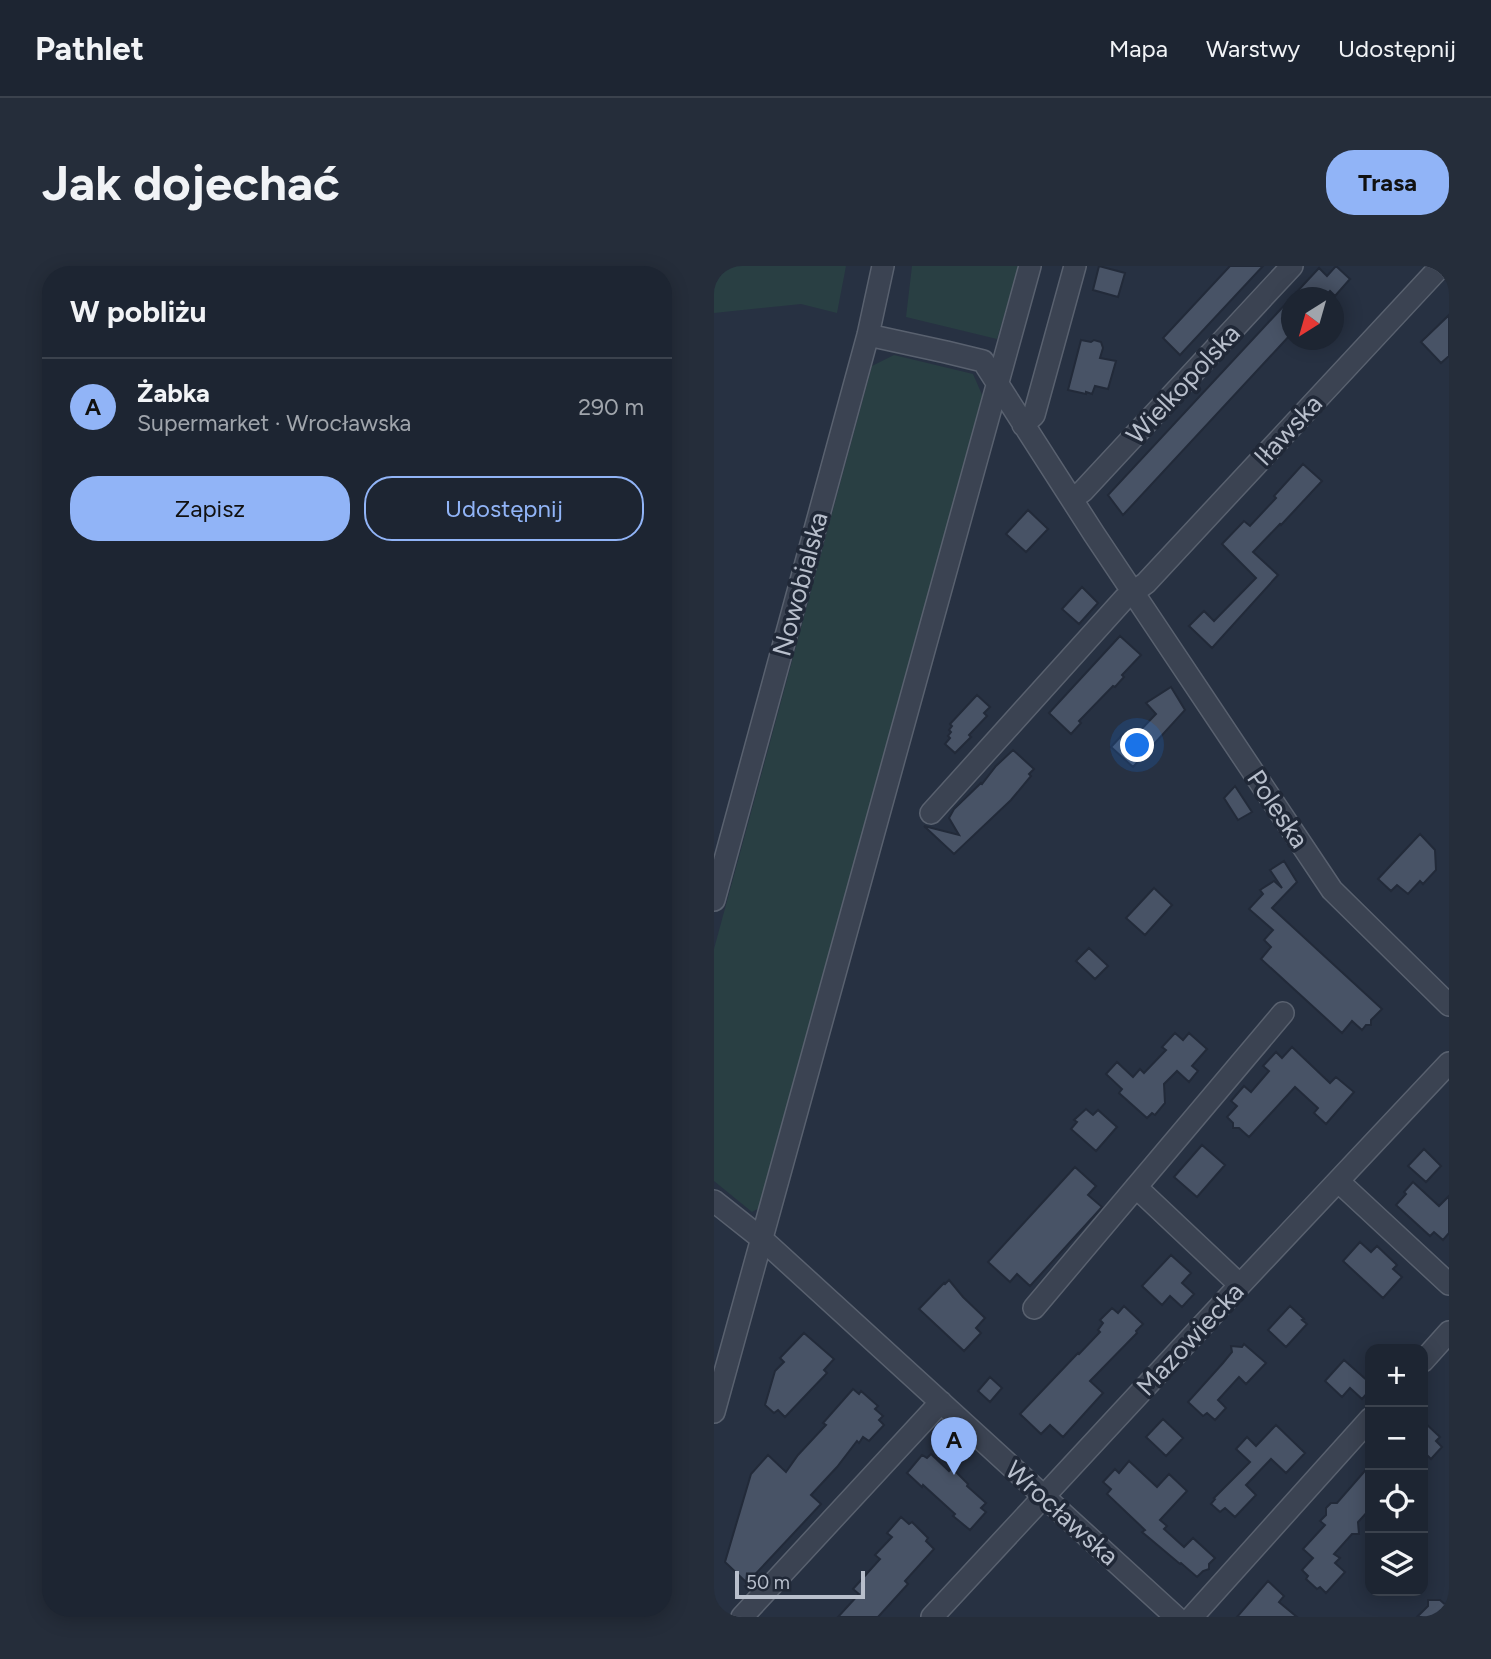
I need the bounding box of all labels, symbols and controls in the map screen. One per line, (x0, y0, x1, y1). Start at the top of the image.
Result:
text: Pathlet (35, 29, 144, 68)
text: Mapa (1109, 34, 1168, 63)
text: Warstwy (1206, 34, 1300, 63)
text: Udostępnij (1338, 34, 1456, 63)
button: Trasa (1326, 150, 1449, 215)
text: Jak dojechać (42, 153, 340, 212)
north arrow (1281, 287, 1344, 350)
text: W pobliżu (70, 293, 207, 330)
street label: Wielkopolska (1119, 317, 1247, 451)
text: Żabka (137, 377, 210, 409)
street label: Iławska (1247, 388, 1329, 472)
text: A (85, 393, 101, 421)
text: 290 m (578, 393, 644, 421)
text: Supermarket · Wrocławska (137, 409, 411, 437)
button: Zapisz (70, 476, 350, 541)
button: Udostępnij (364, 476, 644, 541)
street label: Nowobialska (765, 508, 835, 660)
your location (1120, 728, 1154, 762)
street label: Poleska (1240, 764, 1316, 854)
street label: Mazowiecka (1130, 1276, 1250, 1402)
map controls (1365, 1344, 1428, 1596)
button: + (1365, 1344, 1428, 1407)
button: − (1365, 1407, 1428, 1470)
pin: A (931, 1417, 977, 1475)
street label: Wrocławska (999, 1454, 1125, 1572)
button: locate (1365, 1470, 1428, 1533)
button: layers (1365, 1533, 1428, 1596)
scale bar (735, 1568, 864, 1600)
text: 50 m (746, 1571, 790, 1594)

